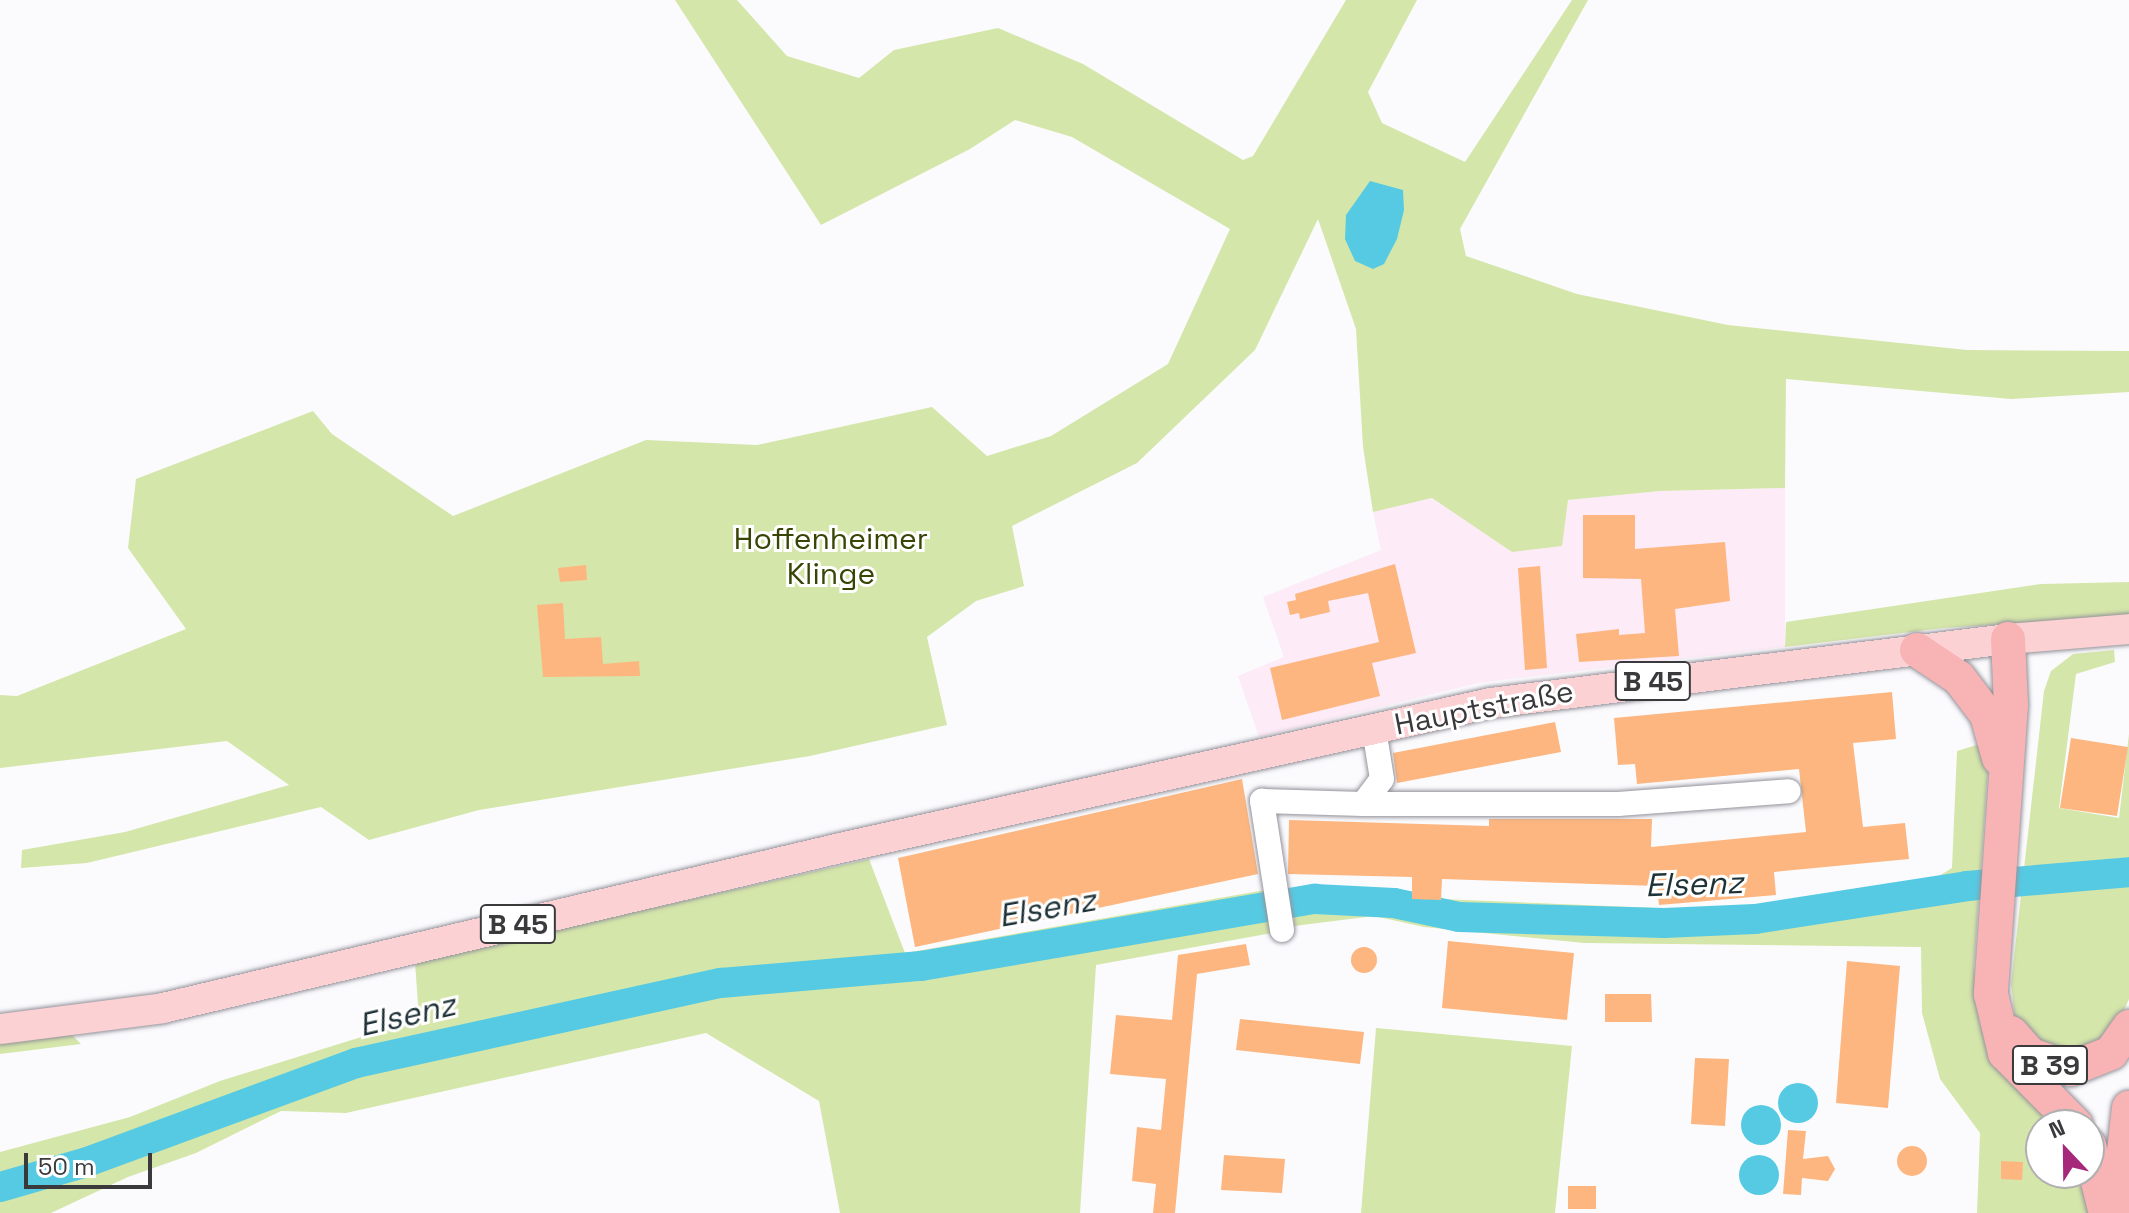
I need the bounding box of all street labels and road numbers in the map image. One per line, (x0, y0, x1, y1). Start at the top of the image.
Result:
road number: B 45 (1613, 657, 1693, 705)
street label: Hauptstraße (1392, 673, 1576, 743)
road number: B 45 (478, 900, 558, 948)
road number: B 39 (2010, 1041, 2090, 1089)

